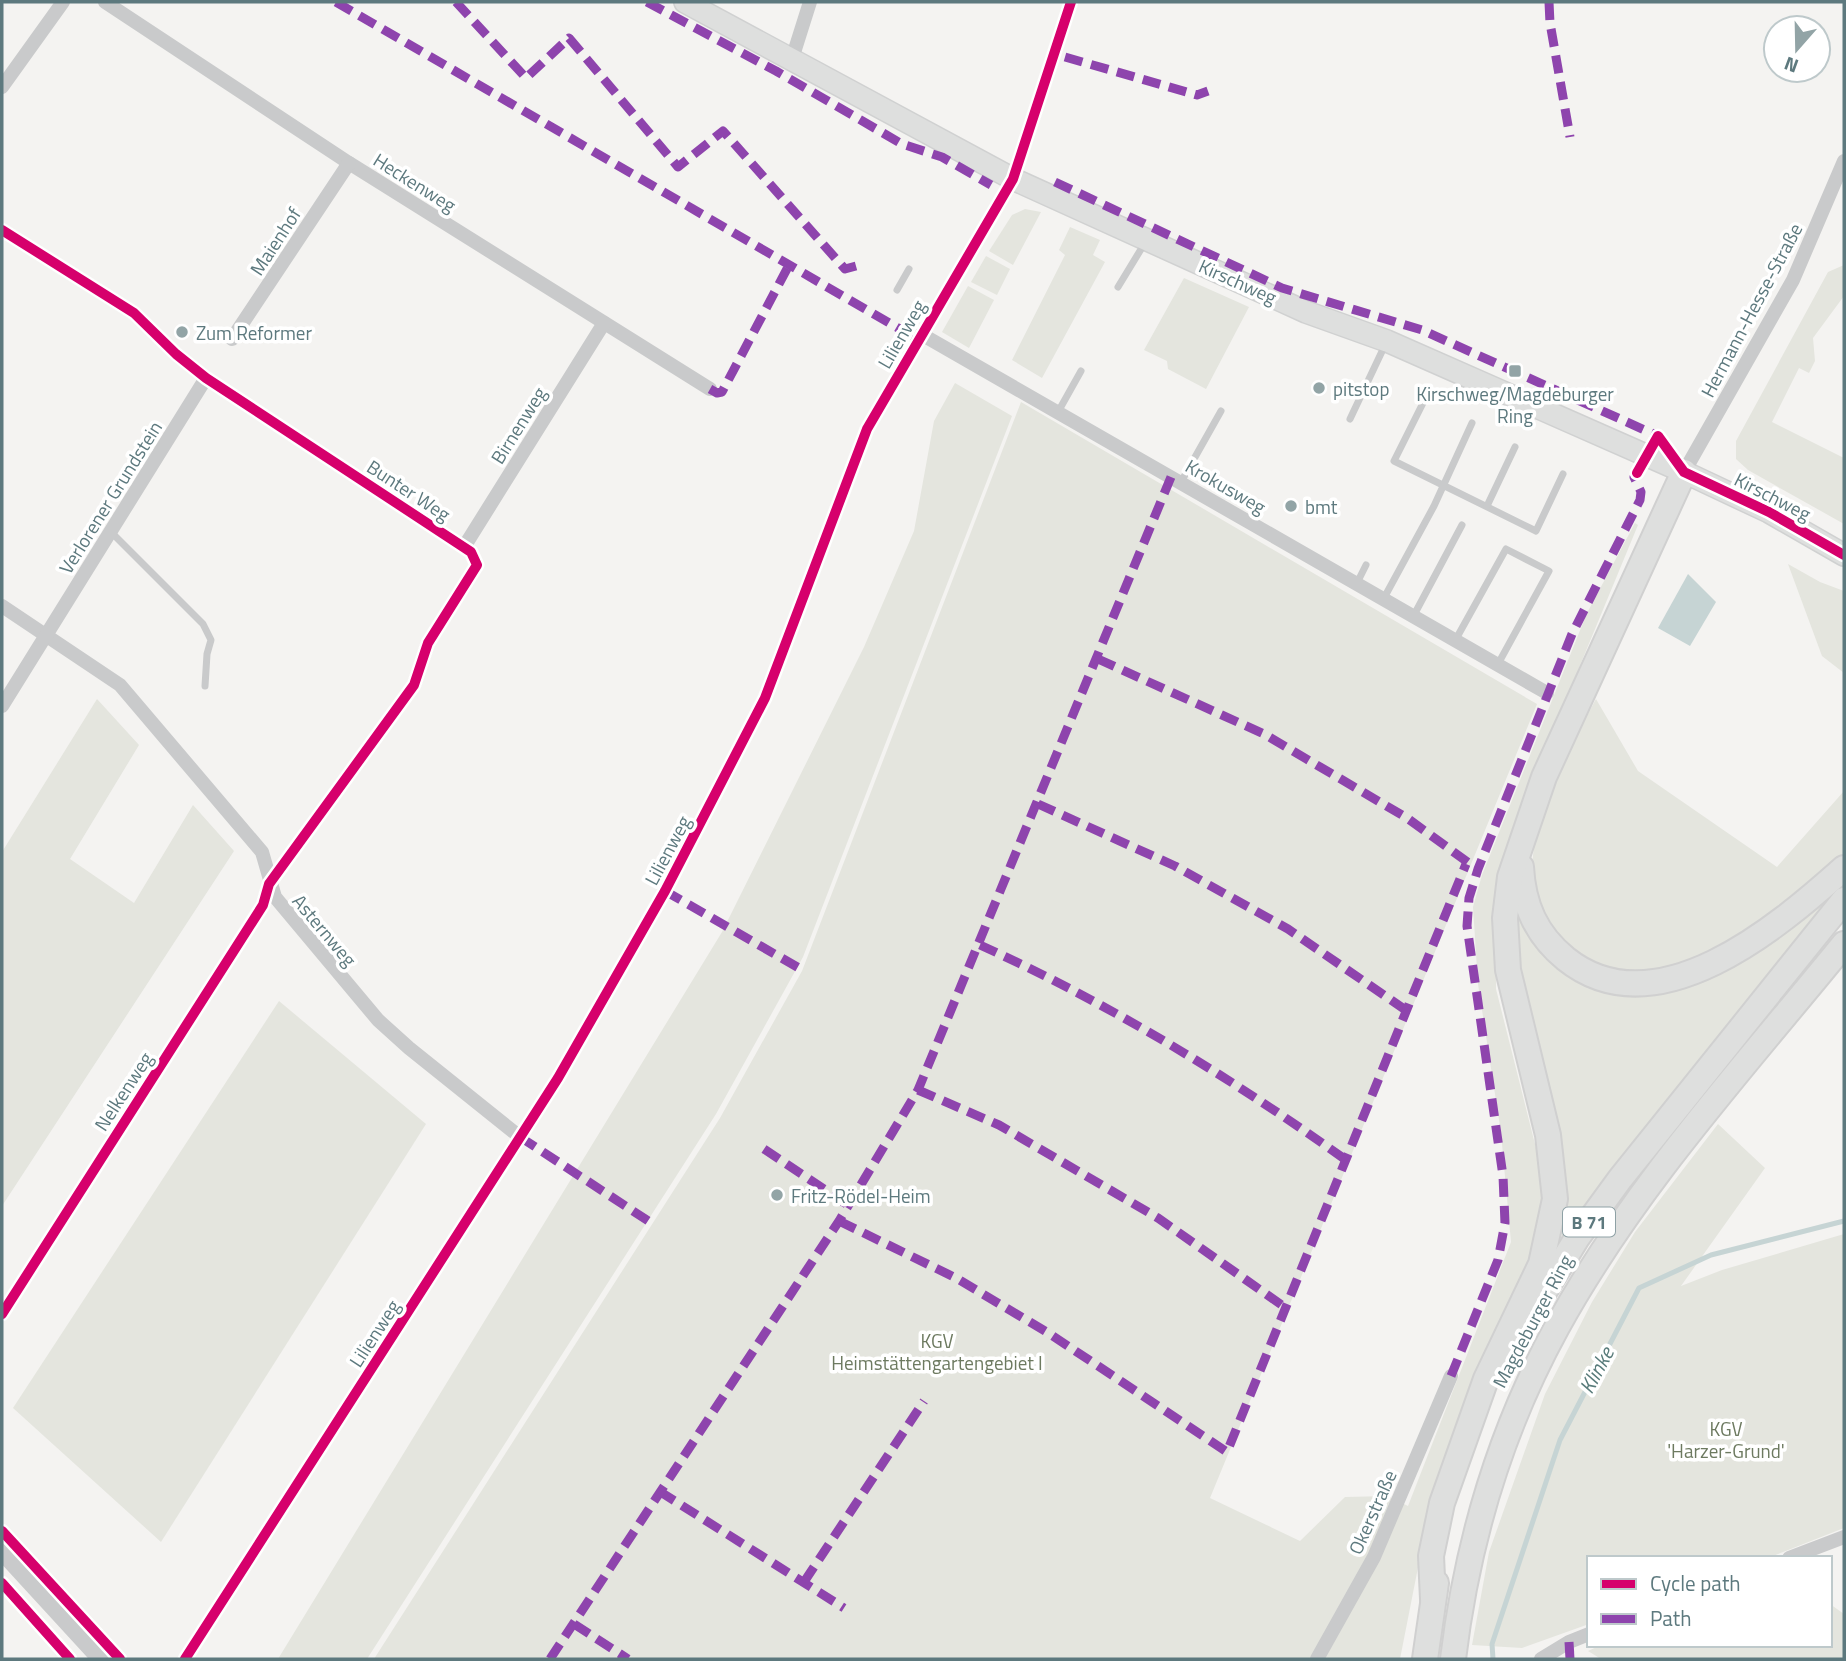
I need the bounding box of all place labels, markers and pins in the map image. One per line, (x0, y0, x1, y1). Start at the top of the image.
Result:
place label: Zum Reformer (196, 318, 312, 347)
marker: Zum Reformer (174, 324, 190, 340)
marker: Kirschweg/Magdeburger Ring (1507, 363, 1523, 379)
place label: pitstop (1333, 374, 1389, 403)
place label: Kirschweg/Magdeburger Ring (1416, 379, 1614, 430)
marker: pitstop (1311, 380, 1327, 396)
place label: bmt (1305, 492, 1338, 521)
marker: bmt (1283, 498, 1299, 514)
place label: Fritz-Rödel-Heim (791, 1181, 931, 1210)
marker: Fritz-Rödel-Heim (769, 1187, 785, 1203)

